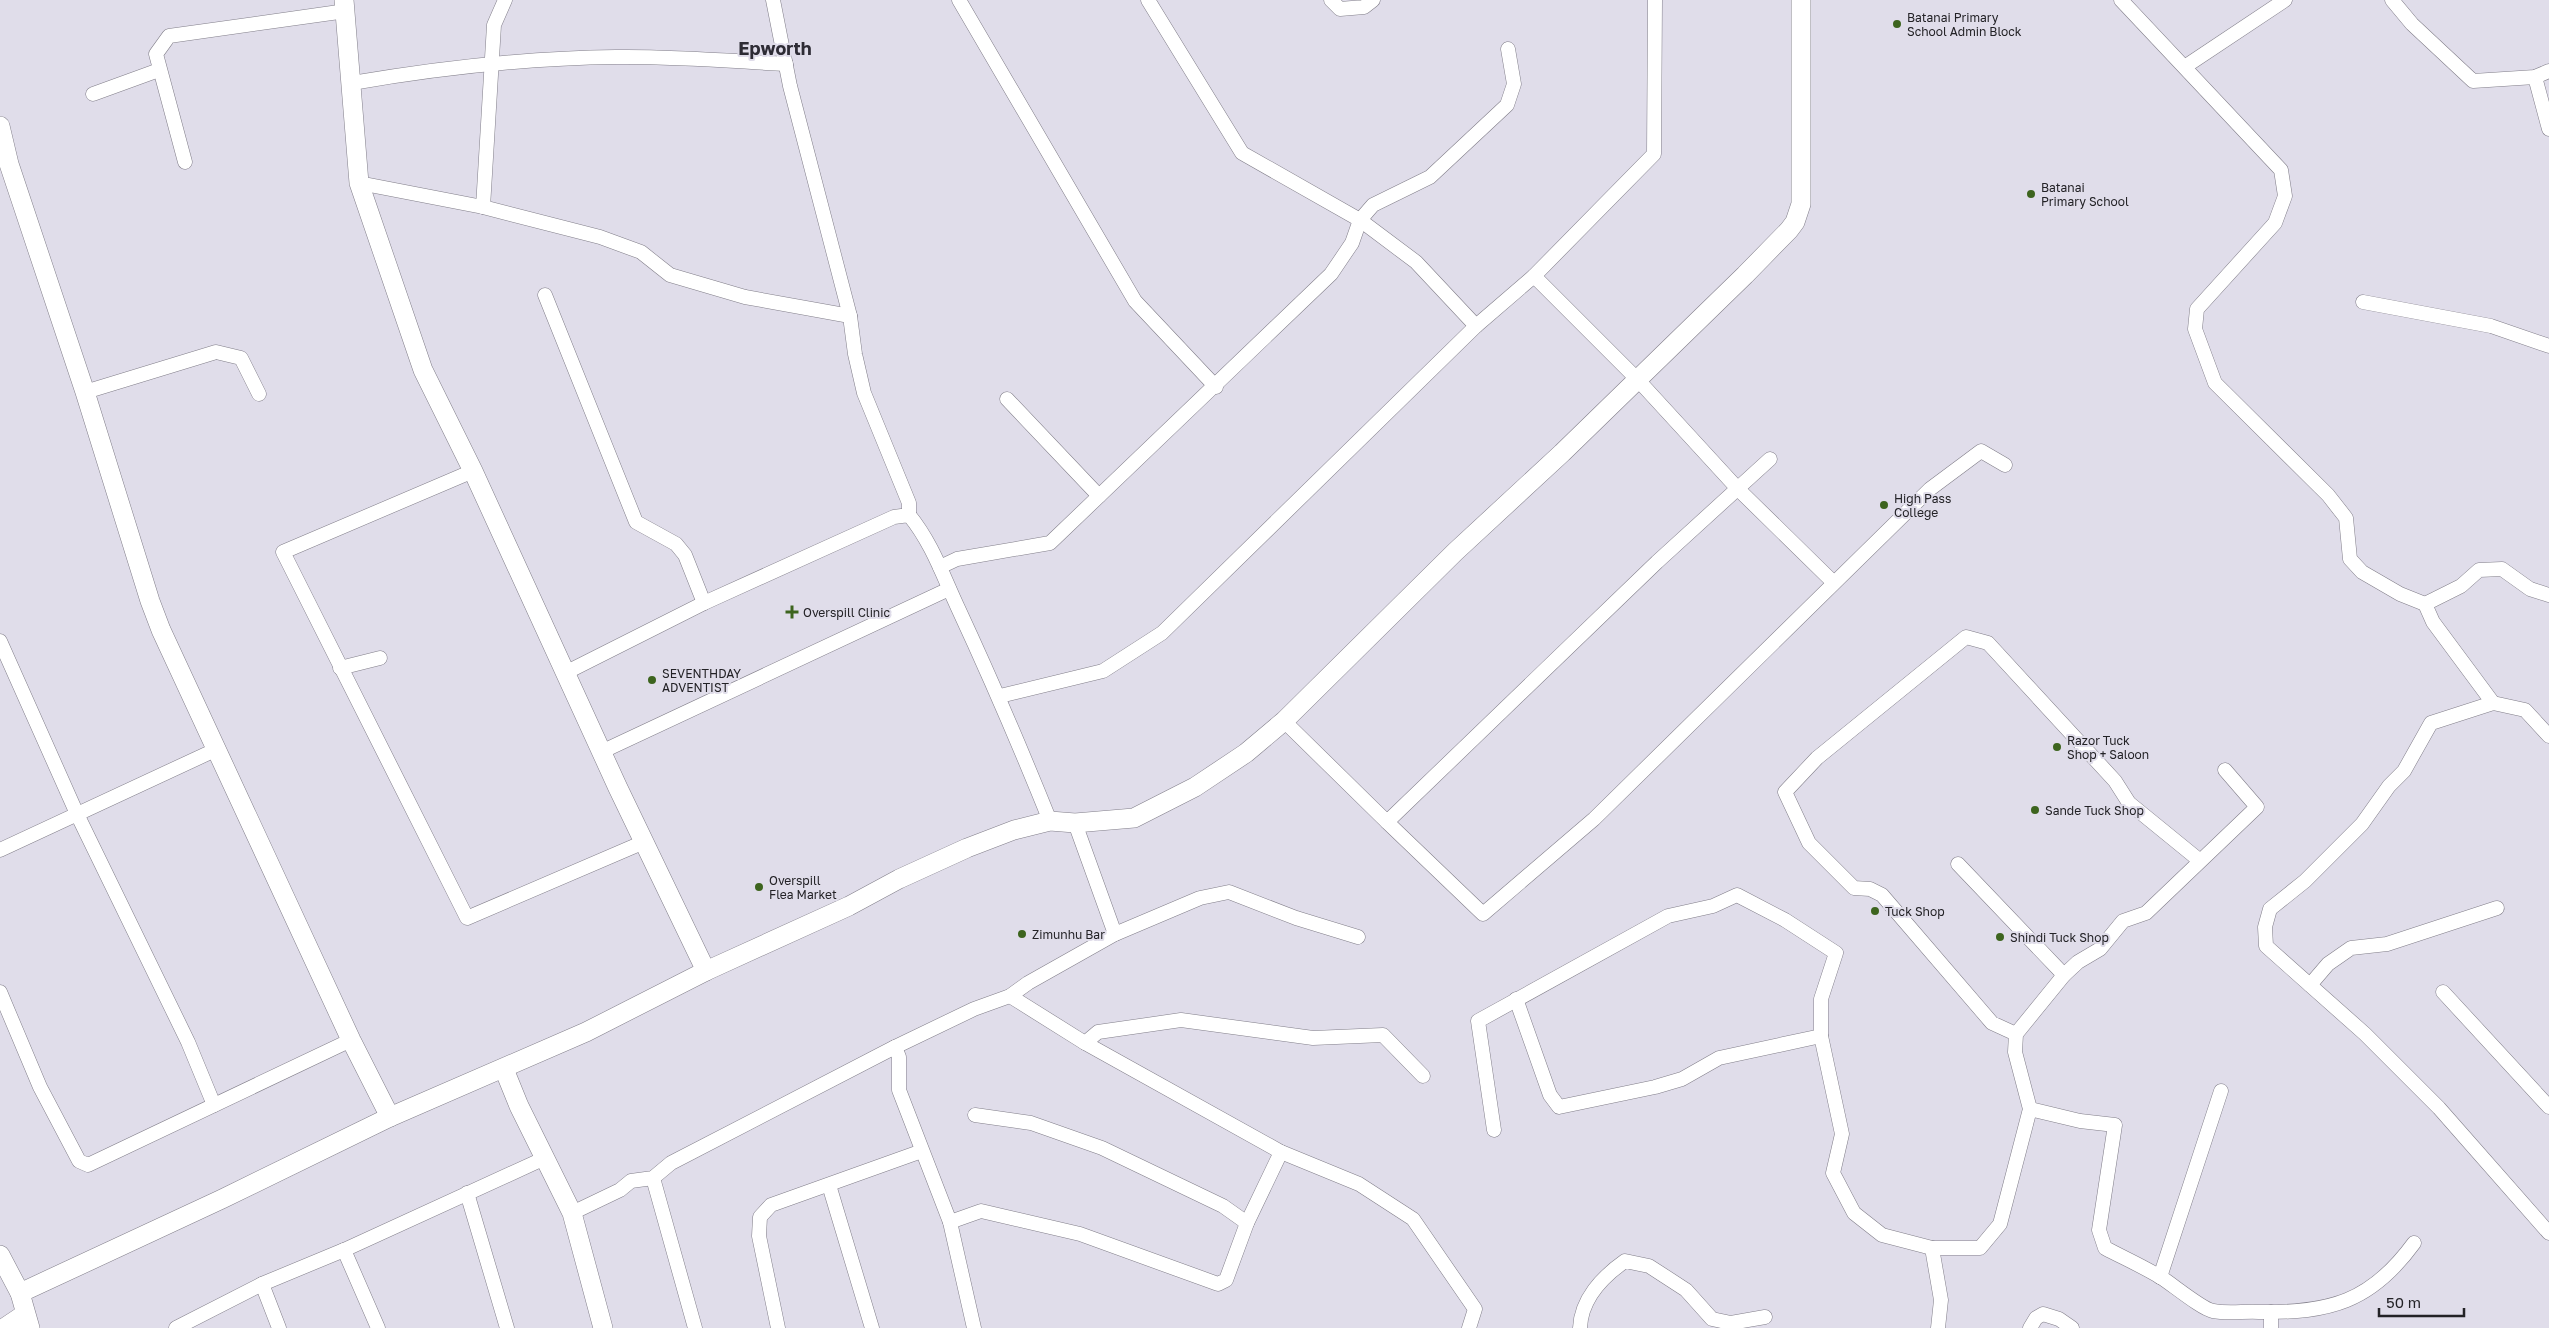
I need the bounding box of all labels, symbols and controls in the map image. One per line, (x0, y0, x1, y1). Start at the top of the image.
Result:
place label: Batanai Primary School Admin Block (1907, 10, 2022, 39)
marker: Batanai Primary School Admin Block (1891, 18, 1903, 30)
district label: Epworth (738, 37, 812, 59)
place label: Batanai Primary School (2041, 180, 2129, 209)
marker: Batanai Primary School (2025, 188, 2037, 200)
place label: High Pass College (1894, 491, 1951, 520)
marker: High Pass College (1878, 499, 1890, 511)
marker: Overspill Clinic (785, 605, 799, 619)
place label: Overspill Clinic (803, 605, 890, 620)
place label: SEVENTHDAY ADVENTIST (662, 666, 741, 695)
marker: SEVENTHDAY ADVENTIST (646, 674, 658, 686)
place label: Razor Tuck Shop + Saloon (2067, 733, 2149, 762)
marker: Razor Tuck Shop + Saloon (2051, 741, 2063, 753)
place label: Sande Tuck Shop (2045, 803, 2144, 818)
marker: Sande Tuck Shop (2029, 804, 2041, 816)
place label: Overspill Flea Market (769, 873, 837, 902)
marker: Overspill Flea Market (753, 881, 765, 893)
place label: Tuck Shop (1885, 904, 1945, 919)
marker: Tuck Shop (1869, 905, 1881, 917)
place label: Zimunhu Bar (1032, 927, 1105, 942)
marker: Zimunhu Bar (1016, 928, 1028, 940)
place label: Shindi Tuck Shop (2010, 930, 2109, 945)
marker: Shindi Tuck Shop (1994, 931, 2006, 943)
scale bar (2379, 1286, 2464, 1318)
text: 50 m (2386, 1293, 2421, 1311)

